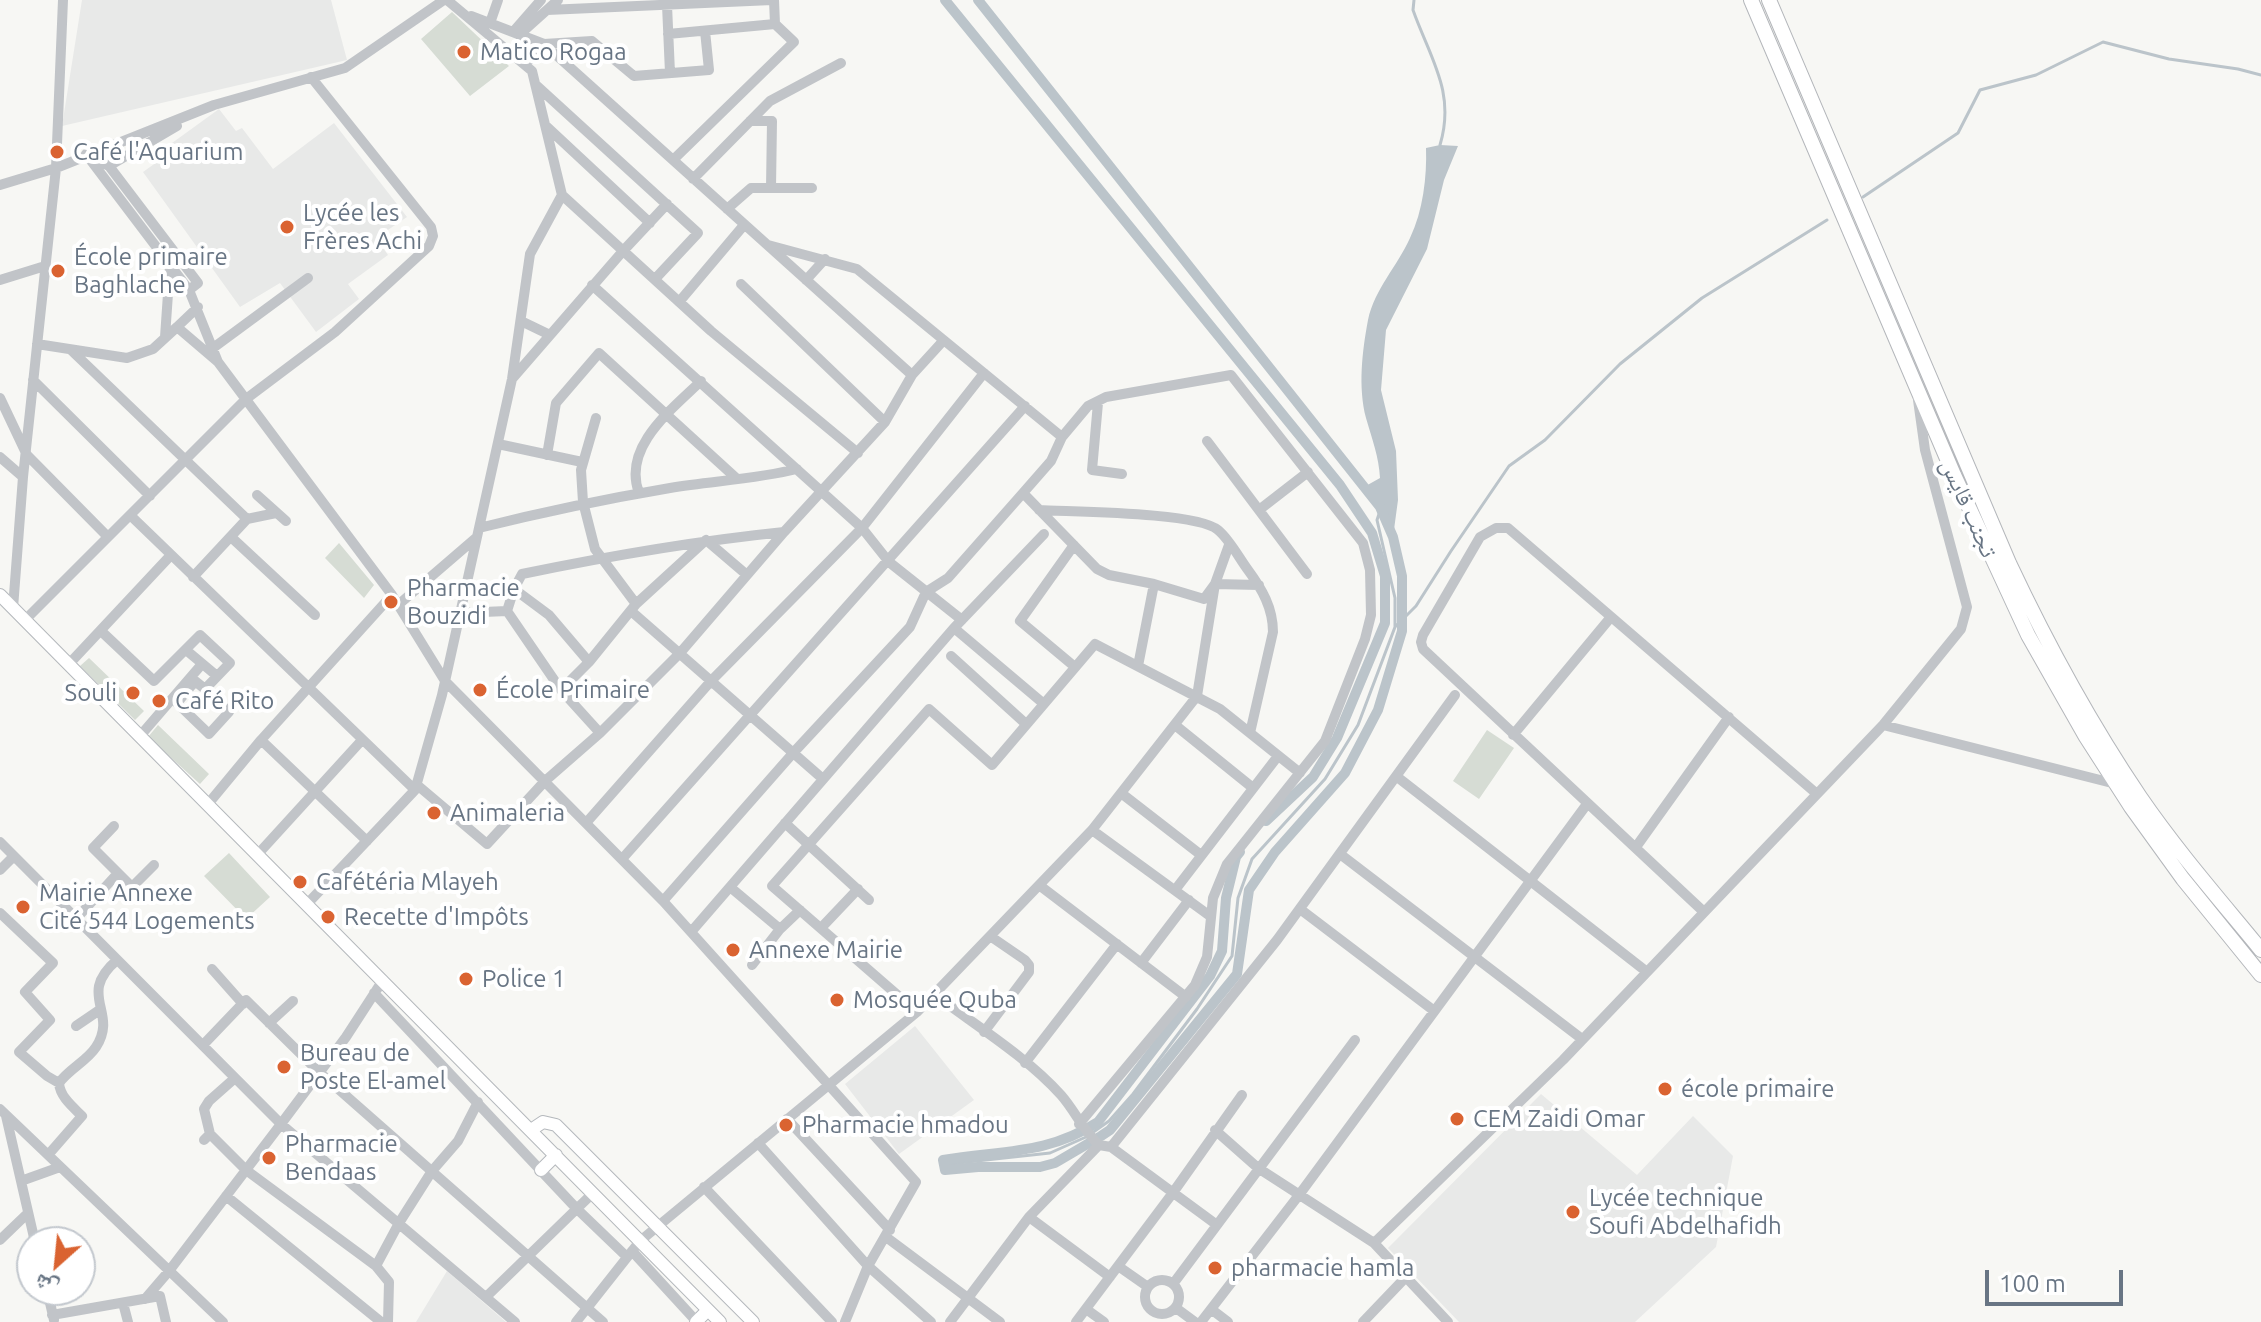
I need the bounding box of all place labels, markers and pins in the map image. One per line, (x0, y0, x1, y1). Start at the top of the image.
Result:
place label: Matico Rogaa (480, 38, 626, 66)
marker: Matico Rogaa (455, 43, 473, 61)
place label: Café l'Aquarium (73, 138, 243, 166)
marker: Café l'Aquarium (48, 143, 66, 161)
place label: Lycée les Frères Achi (303, 199, 422, 255)
marker: Lycée les Frères Achi (278, 218, 296, 236)
place label: École primaire Baghlache (74, 243, 228, 299)
marker: École primaire Baghlache (49, 262, 67, 280)
place label: Pharmacie Bouzidi (407, 574, 520, 630)
marker: Pharmacie Bouzidi (382, 593, 400, 611)
place label: École Primaire (496, 676, 650, 704)
place label: Souli (65, 679, 117, 707)
marker: École Primaire (471, 681, 489, 699)
marker: Souli (124, 684, 142, 702)
place label: Café Rito (175, 687, 274, 715)
marker: Café Rito (150, 692, 168, 710)
place label: Animaleria (450, 799, 565, 827)
marker: Animaleria (425, 804, 443, 822)
place label: Cafétéria Mlayeh (316, 868, 499, 896)
marker: Cafétéria Mlayeh (291, 873, 309, 891)
place label: Mairie Annexe Cité 544 Logements (39, 879, 255, 935)
marker: Mairie Annexe Cité 544 Logements (14, 898, 32, 916)
place label: Recette d'Impôts (344, 903, 529, 931)
marker: Recette d'Impôts (319, 908, 337, 926)
place label: Annexe Mairie (749, 936, 903, 964)
marker: Annexe Mairie (724, 941, 742, 959)
place label: Police 1 (482, 965, 566, 993)
marker: Police 1 (457, 970, 475, 988)
place label: Mosquée Quba (853, 986, 1017, 1014)
marker: Mosquée Quba (828, 991, 846, 1009)
place label: Bureau de Poste El-amel (300, 1039, 446, 1095)
marker: Bureau de Poste El-amel (275, 1058, 293, 1076)
place label: école primaire (1681, 1075, 1835, 1103)
marker: école primaire (1656, 1080, 1674, 1098)
place label: CEM Zaidi Omar (1473, 1105, 1645, 1133)
marker: CEM Zaidi Omar (1448, 1110, 1466, 1128)
place label: Pharmacie hmadou (802, 1111, 1009, 1139)
marker: Pharmacie hmadou (777, 1116, 795, 1134)
place label: Pharmacie Bendaas (285, 1130, 398, 1186)
marker: Pharmacie Bendaas (260, 1149, 278, 1167)
place label: Lycée technique Soufi Abdelhafidh (1589, 1184, 1782, 1240)
marker: Lycée technique Soufi Abdelhafidh (1564, 1203, 1582, 1221)
place label: pharmacie hamla (1231, 1254, 1414, 1282)
marker: pharmacie hamla (1206, 1259, 1224, 1277)

